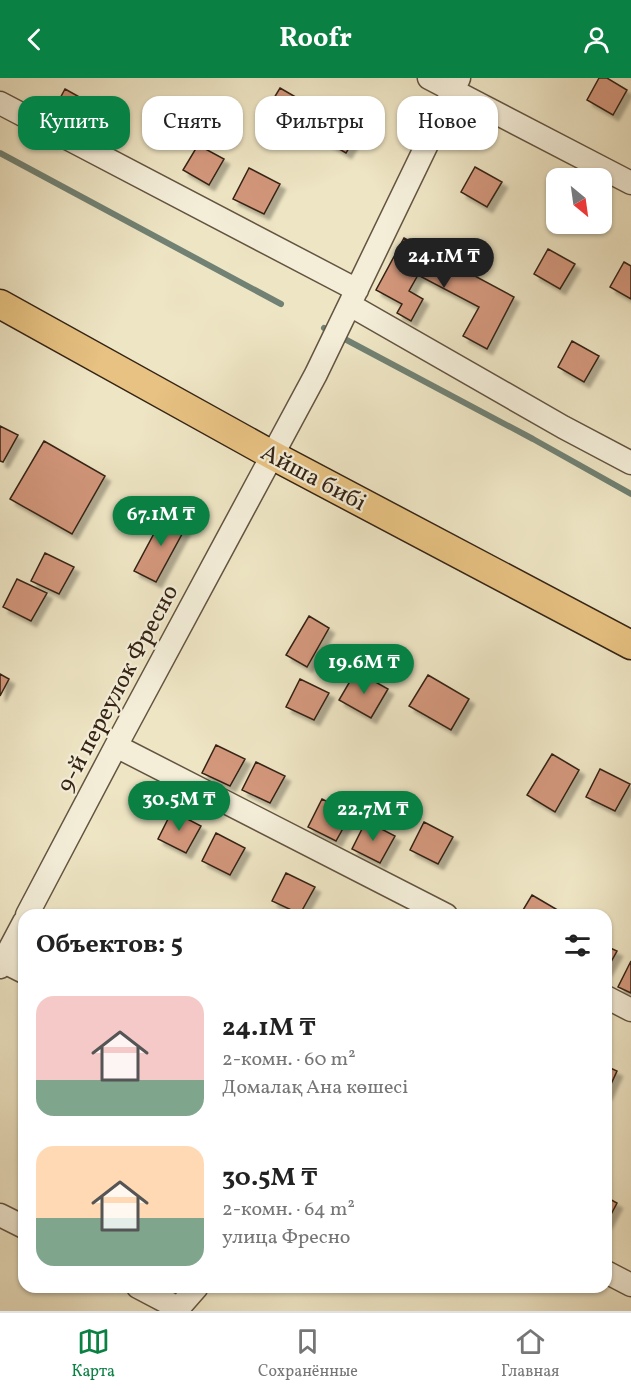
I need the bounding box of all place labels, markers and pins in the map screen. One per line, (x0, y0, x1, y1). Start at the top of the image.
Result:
pin: 24.1M ₸ (389, 238, 499, 289)
pin: 67.1M ₸ (106, 496, 216, 547)
pin: 19.6M ₸ (309, 644, 419, 695)
pin: 30.5M ₸ (124, 781, 234, 832)
pin: 22.7M ₸ (318, 791, 428, 842)

